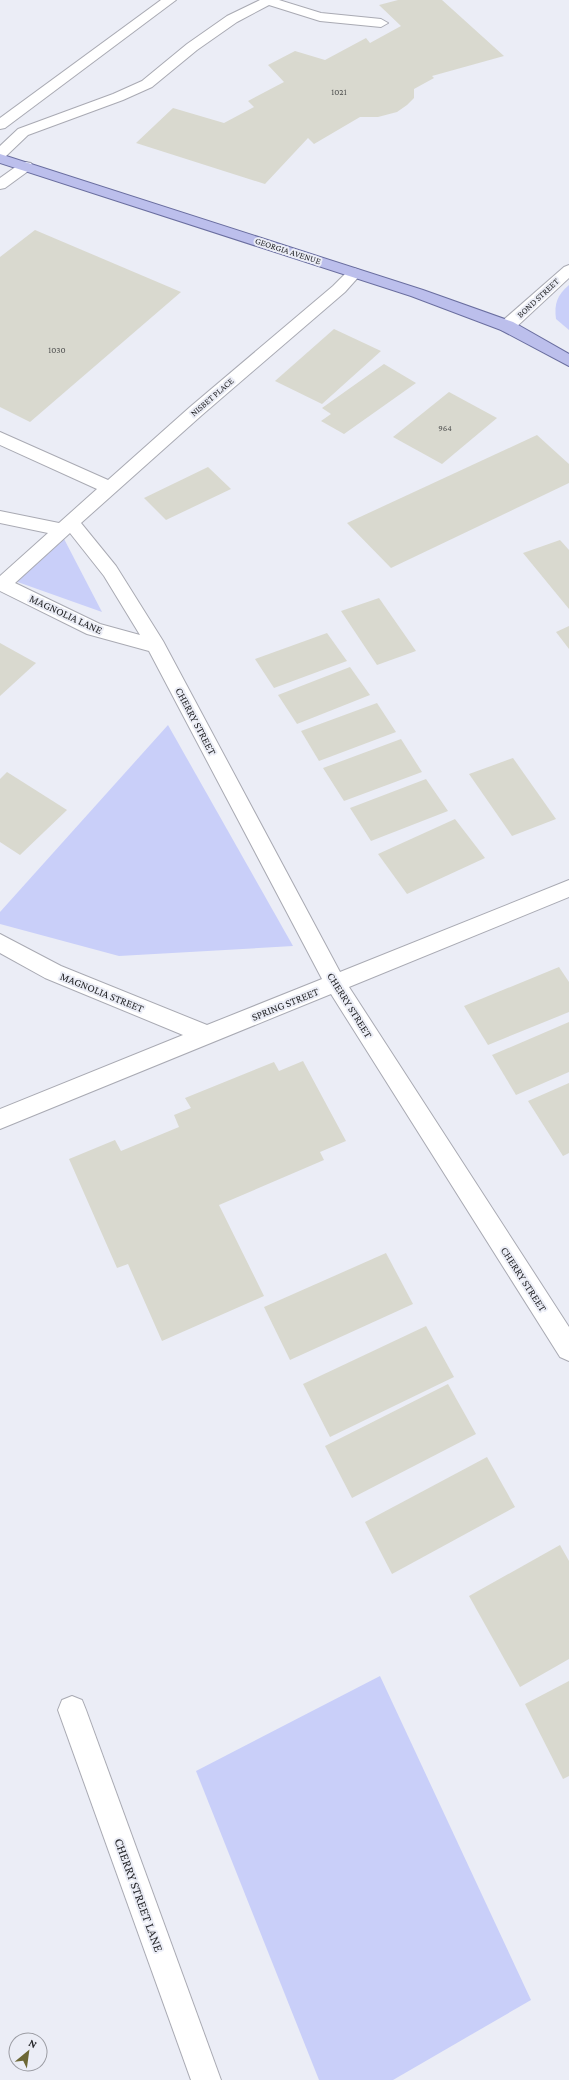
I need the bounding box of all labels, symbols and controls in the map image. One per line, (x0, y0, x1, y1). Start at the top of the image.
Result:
house number: 1021 (331, 87, 347, 97)
street label: GEORGIA AVENUE (254, 236, 322, 266)
street label: BOND STREET (515, 276, 561, 320)
house number: 1030 (48, 345, 66, 355)
street label: NISBET PLACE (189, 376, 236, 418)
house number: 964 (438, 423, 452, 433)
street label: MAGNOLIA LANE (28, 592, 104, 636)
street label: CHERRY STREET (173, 685, 219, 757)
street label: MAGNOLIA STREET (58, 970, 146, 1014)
street label: CHERRY STREET (325, 970, 375, 1040)
street label: SPRING STREET (250, 985, 320, 1023)
street label: CHERRY STREET (499, 1244, 549, 1314)
street label: CHERRY STREET LANE (111, 1836, 167, 1954)
north arrow (8, 2032, 48, 2072)
text: N (27, 2036, 39, 2051)

